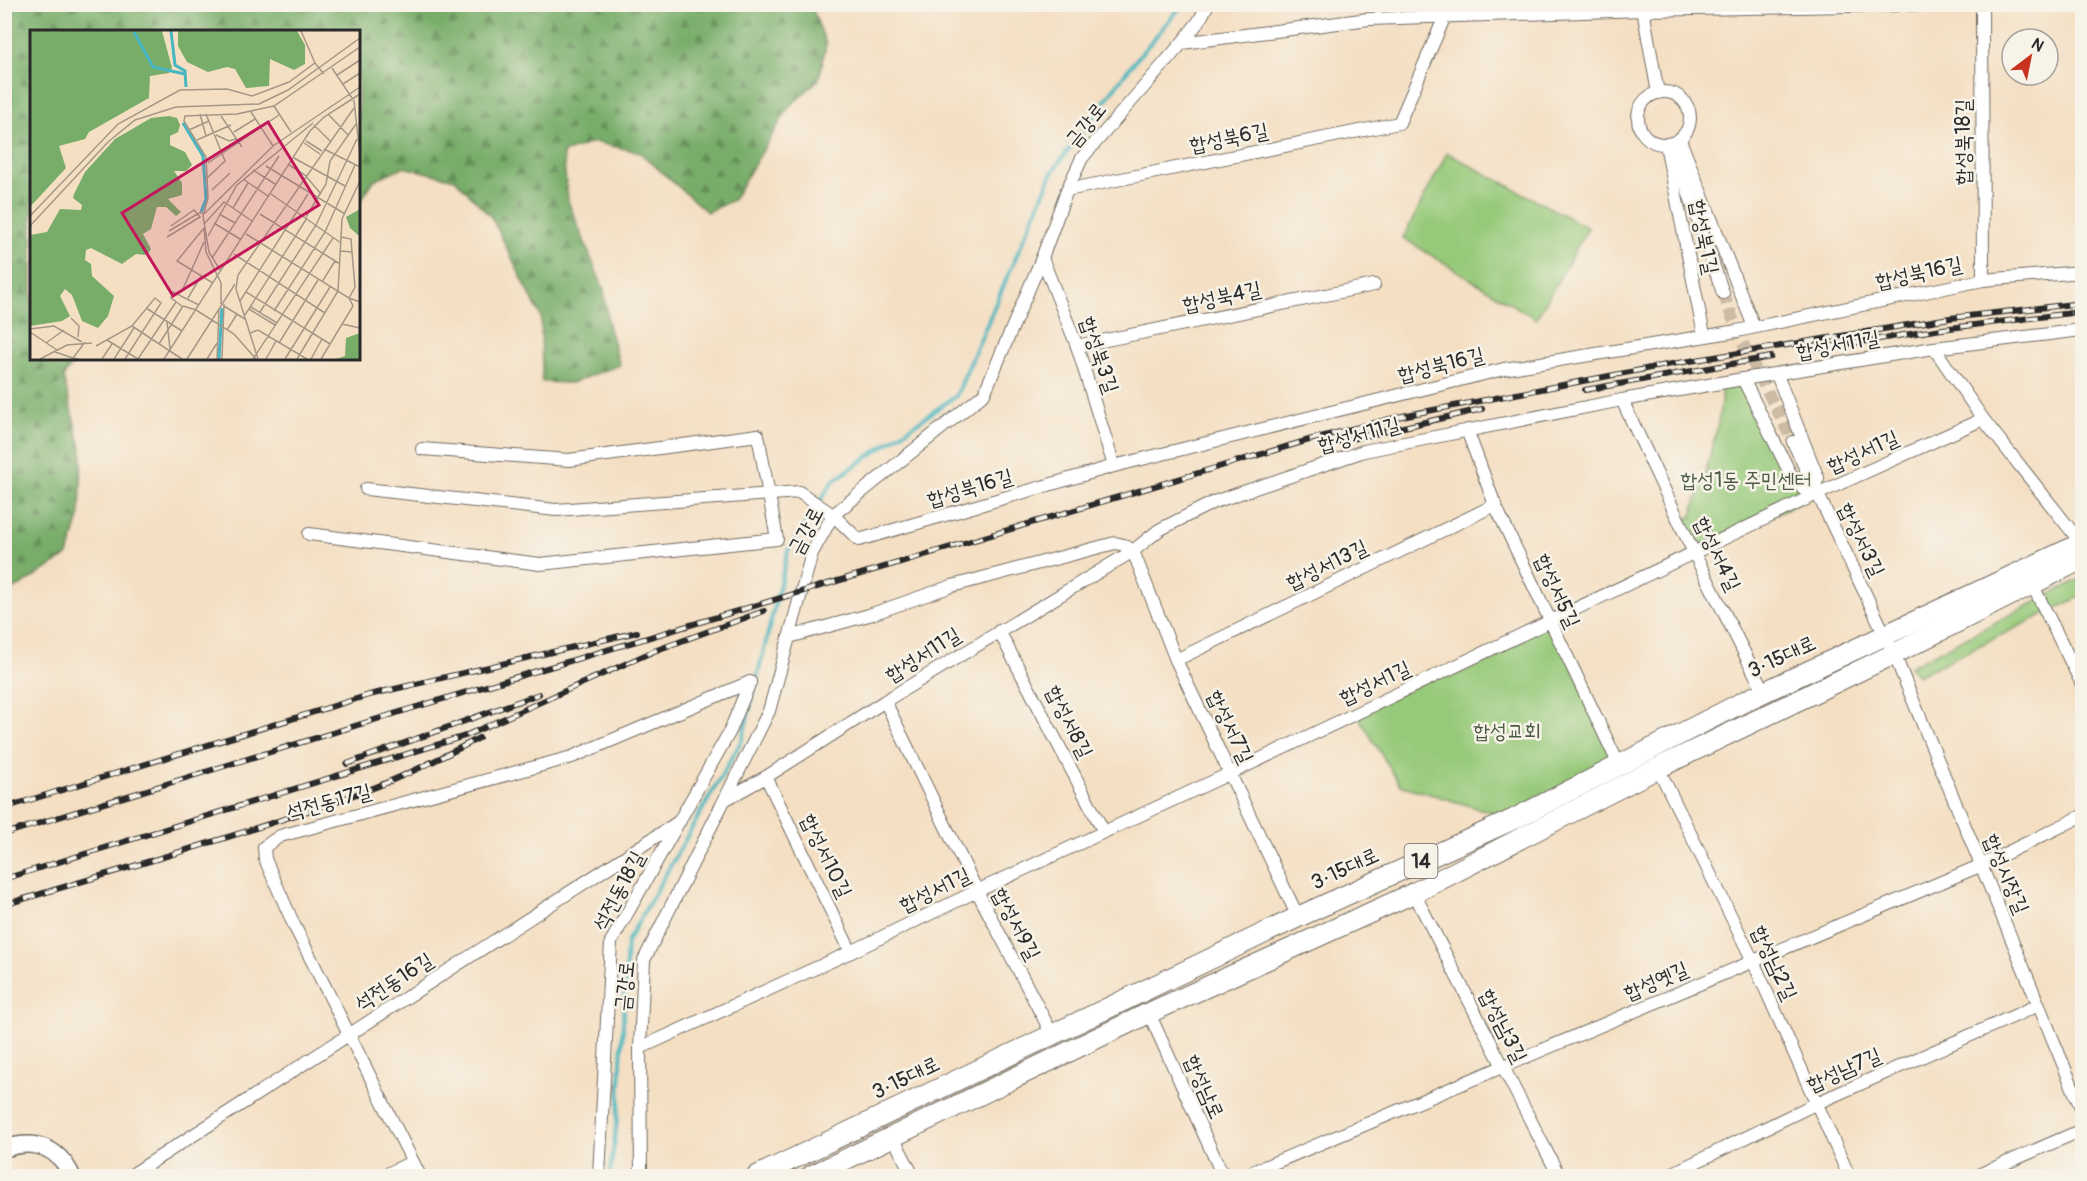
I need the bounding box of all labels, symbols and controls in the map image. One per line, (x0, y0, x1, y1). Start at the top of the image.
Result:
north arrow (2000, 27, 2060, 87)
inset map (30, 30, 360, 360)
text: N (2028, 34, 2047, 57)
street label: 금강로 (1060, 97, 1112, 153)
street label: 합성북18길 (1950, 99, 1977, 185)
street label: 합성북6길 (1187, 117, 1271, 159)
street label: 합성북1길 (1684, 197, 1725, 277)
street label: 합성북16길 (1873, 251, 1965, 295)
street label: 합성북4길 (1180, 275, 1264, 318)
street label: 합성북3길 (1073, 313, 1125, 397)
street label: 합성서11길 (1794, 324, 1882, 366)
street label: 합성북16길 (1395, 341, 1487, 389)
street label: 합성서11길 (1315, 411, 1403, 459)
street label: 합성서1길 (1823, 424, 1903, 480)
street label: 합성북16길 (924, 463, 1016, 513)
park label: 합성1동 주민센터 (1680, 467, 1812, 494)
street label: 합성서3길 (1831, 498, 1891, 582)
street label: 금강로 (782, 502, 830, 560)
street label: 합성서4길 (1687, 512, 1747, 596)
street label: 합성서13길 (1282, 534, 1372, 596)
street label: 합성서5길 (1528, 550, 1586, 633)
street label: 합성서11길 (880, 621, 966, 689)
street label: 3·15대로 (1744, 630, 1820, 684)
street label: 합성서1길 (1335, 655, 1415, 711)
street label: 합성서8길 (1039, 681, 1099, 763)
street label: 합성서7길 (1201, 686, 1259, 768)
park label: 합성교회 (1473, 718, 1541, 745)
street label: 석전동17길 (284, 778, 375, 826)
street label: 합성서10길 (794, 810, 858, 903)
street label: 합성시장길 (1977, 830, 2035, 918)
street label: 3·15대로 (1307, 842, 1383, 896)
road number: 14 (1404, 844, 1438, 878)
street label: 석전동18길 (587, 846, 651, 935)
street label: 합성서1길 (895, 861, 975, 919)
street label: 합성서9길 (986, 883, 1046, 965)
street label: 합성남2길 (1745, 921, 1803, 1005)
street label: 석전동16길 (350, 947, 438, 1017)
street label: 합성옛길 (1620, 955, 1692, 1007)
street label: 금강로 (609, 959, 641, 1013)
street label: 합성남3길 (1473, 985, 1533, 1068)
street label: 합성남7길 (1803, 1042, 1886, 1098)
street label: 3·15대로 (868, 1050, 944, 1106)
street label: 합성남로 (1178, 1051, 1230, 1123)

